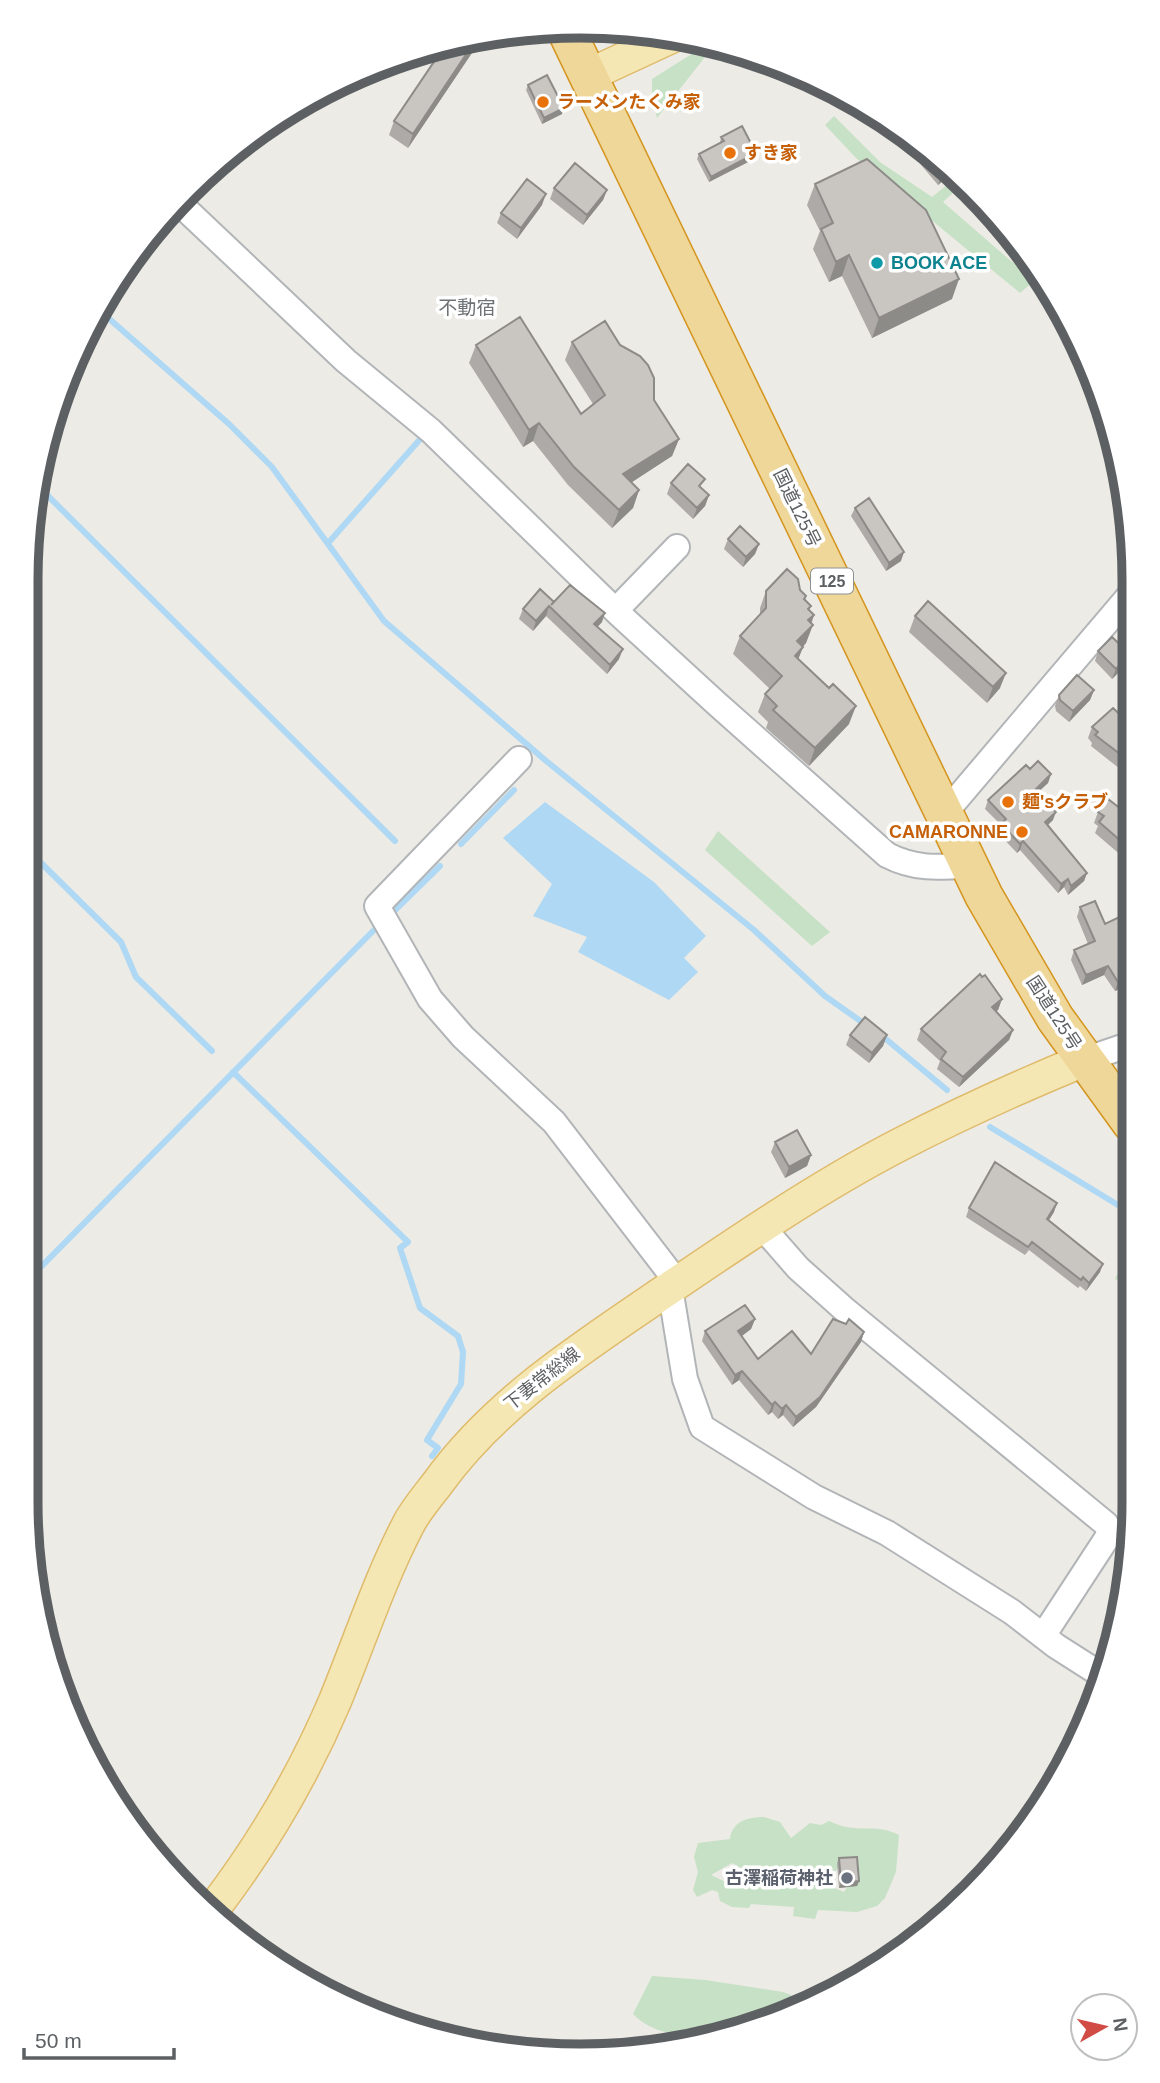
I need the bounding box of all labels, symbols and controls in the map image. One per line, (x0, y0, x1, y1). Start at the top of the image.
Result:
place label: ラーメンたくみ家 (557, 92, 701, 112)
marker: ラーメンたくみ家 (535, 94, 551, 110)
place label: すき家 (744, 143, 798, 163)
marker: すき家 (722, 145, 738, 161)
place label: BOOK ACE (891, 253, 987, 273)
marker: BOOK ACE (869, 255, 885, 271)
district label: 不動宿 (438, 297, 496, 318)
street label: 国道125号 (770, 466, 824, 550)
road number: 125 (811, 568, 853, 594)
place label: 麺'sクラブ (1022, 792, 1108, 812)
marker: 麺'sクラブ (1000, 794, 1016, 810)
place label: CAMARONNE (889, 822, 1008, 842)
marker: CAMARONNE (1014, 824, 1030, 840)
street label: 国道125号 (1023, 972, 1085, 1054)
street label: 下妻常総線 (500, 1343, 584, 1415)
place label: 古澤稲荷神社 (725, 1868, 833, 1888)
marker: 古澤稲荷神社 (839, 1870, 855, 1886)
north arrow (1069, 1992, 1139, 2062)
scale bar (24, 2016, 175, 2060)
text: N (1109, 2016, 1132, 2033)
text: 50 m (35, 2029, 82, 2052)

